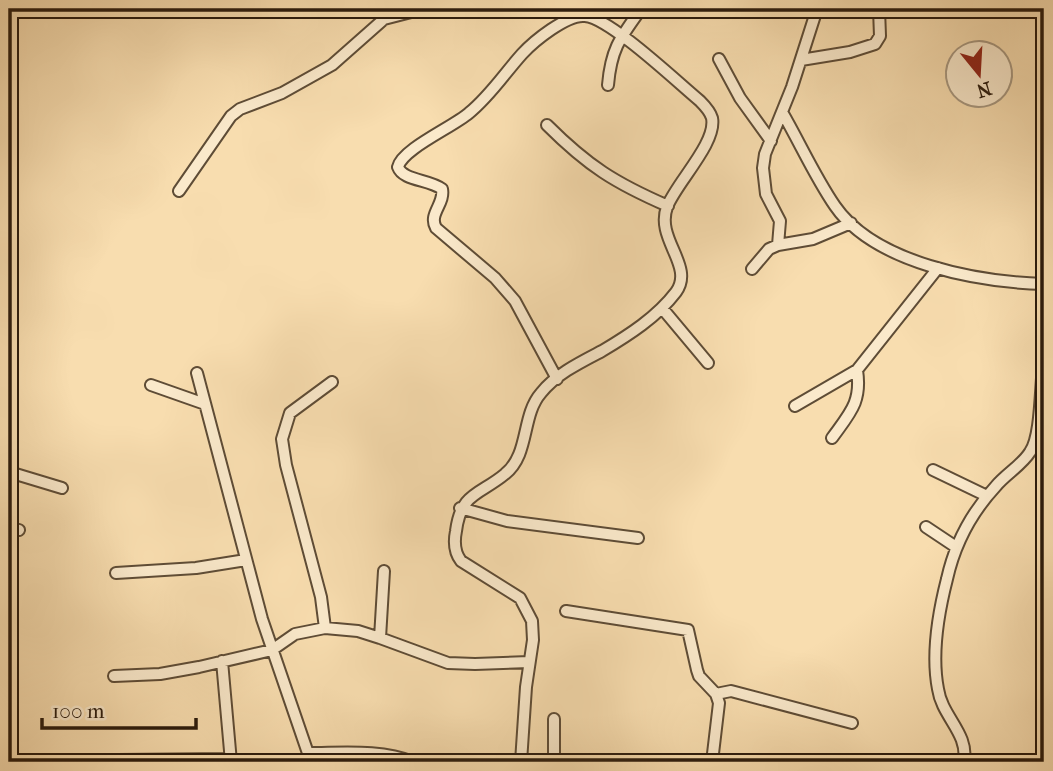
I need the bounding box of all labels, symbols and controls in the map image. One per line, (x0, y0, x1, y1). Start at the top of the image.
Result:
north arrow (944, 38, 1014, 108)
text: N (973, 77, 994, 102)
scale bar (42, 687, 196, 731)
text: 100 m (52, 699, 105, 723)

